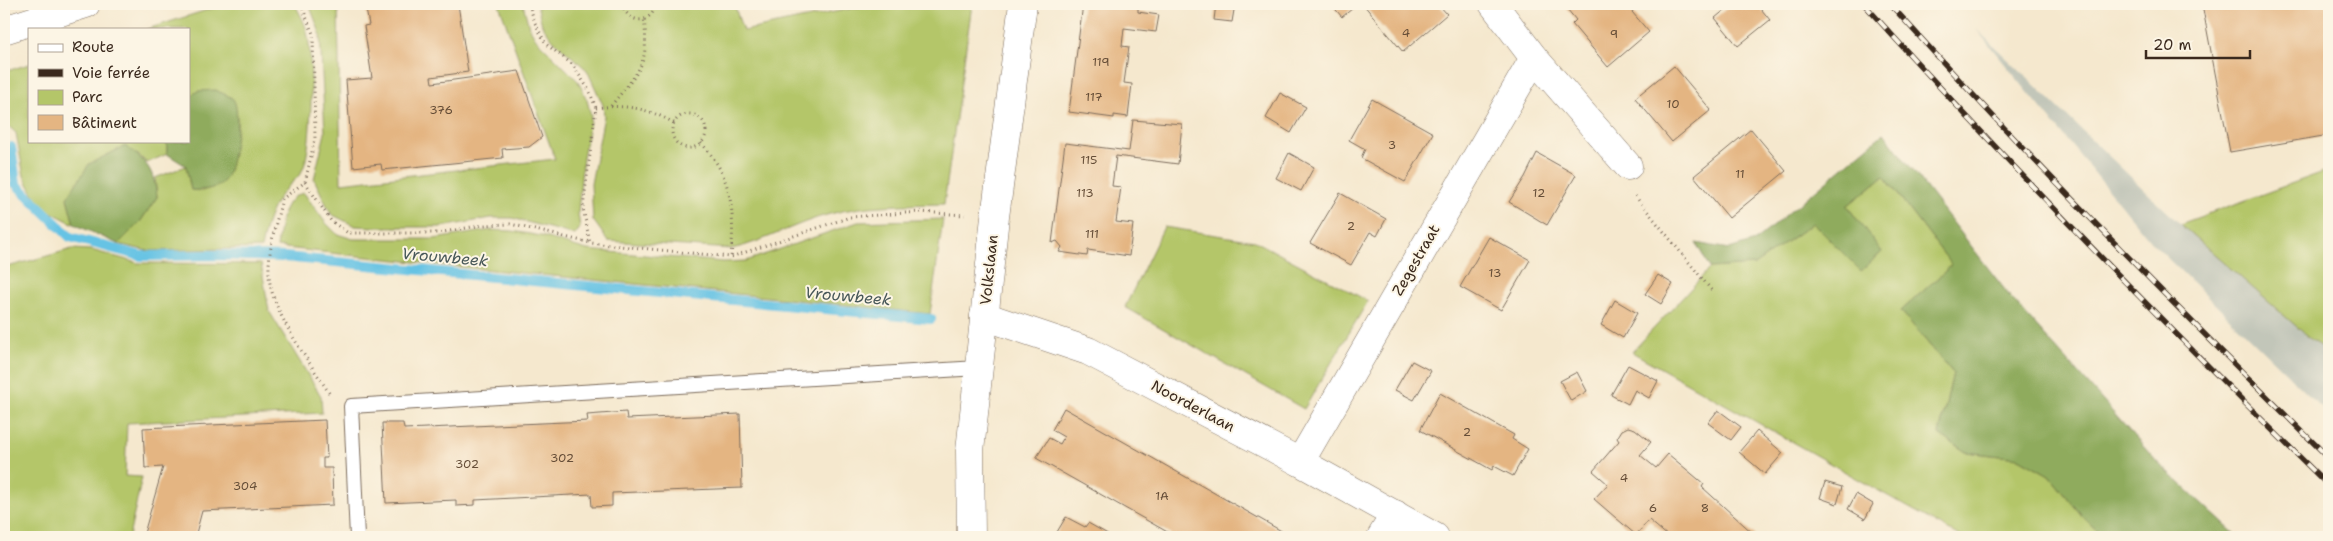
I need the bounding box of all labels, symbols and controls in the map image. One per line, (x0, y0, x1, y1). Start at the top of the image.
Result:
house number: 4 (1402, 25, 1410, 41)
house number: 9 (1610, 26, 1618, 42)
legend (28, 28, 190, 142)
scale bar (2146, 28, 2249, 60)
text: 20 m (2153, 35, 2192, 55)
text: Route (72, 37, 114, 57)
house number: 119 (1092, 54, 1110, 70)
text: Voie ferrée (72, 63, 150, 83)
text: Parc (72, 87, 103, 107)
house number: 117 (1085, 89, 1103, 105)
house number: 10 (1666, 96, 1680, 112)
house number: 376 (429, 102, 453, 118)
text: Bâtiment (72, 113, 137, 133)
house number: 3 (1388, 137, 1396, 153)
house number: 115 (1081, 152, 1097, 168)
house number: 11 (1735, 166, 1745, 182)
house number: 113 (1076, 185, 1094, 201)
house number: 12 (1533, 185, 1545, 201)
house number: 2 (1347, 218, 1355, 234)
street label: Zegestraat (1388, 221, 1444, 299)
house number: 111 (1085, 226, 1099, 242)
street label: Volkslaan (975, 234, 1003, 306)
water label: Vrouwbeek (401, 243, 489, 271)
house number: 13 (1489, 265, 1501, 281)
water label: Vrouwbeek (804, 282, 892, 310)
street label: Noorderlaan (1148, 376, 1238, 436)
house number: 2 (1463, 424, 1471, 440)
house number: 302 (550, 450, 574, 466)
house number: 302 (455, 456, 479, 472)
house number: 4 (1620, 470, 1628, 486)
house number: 304 (233, 478, 257, 494)
house number: 1A (1155, 488, 1169, 504)
house number: 6 (1649, 500, 1657, 516)
house number: 8 (1701, 500, 1709, 516)

